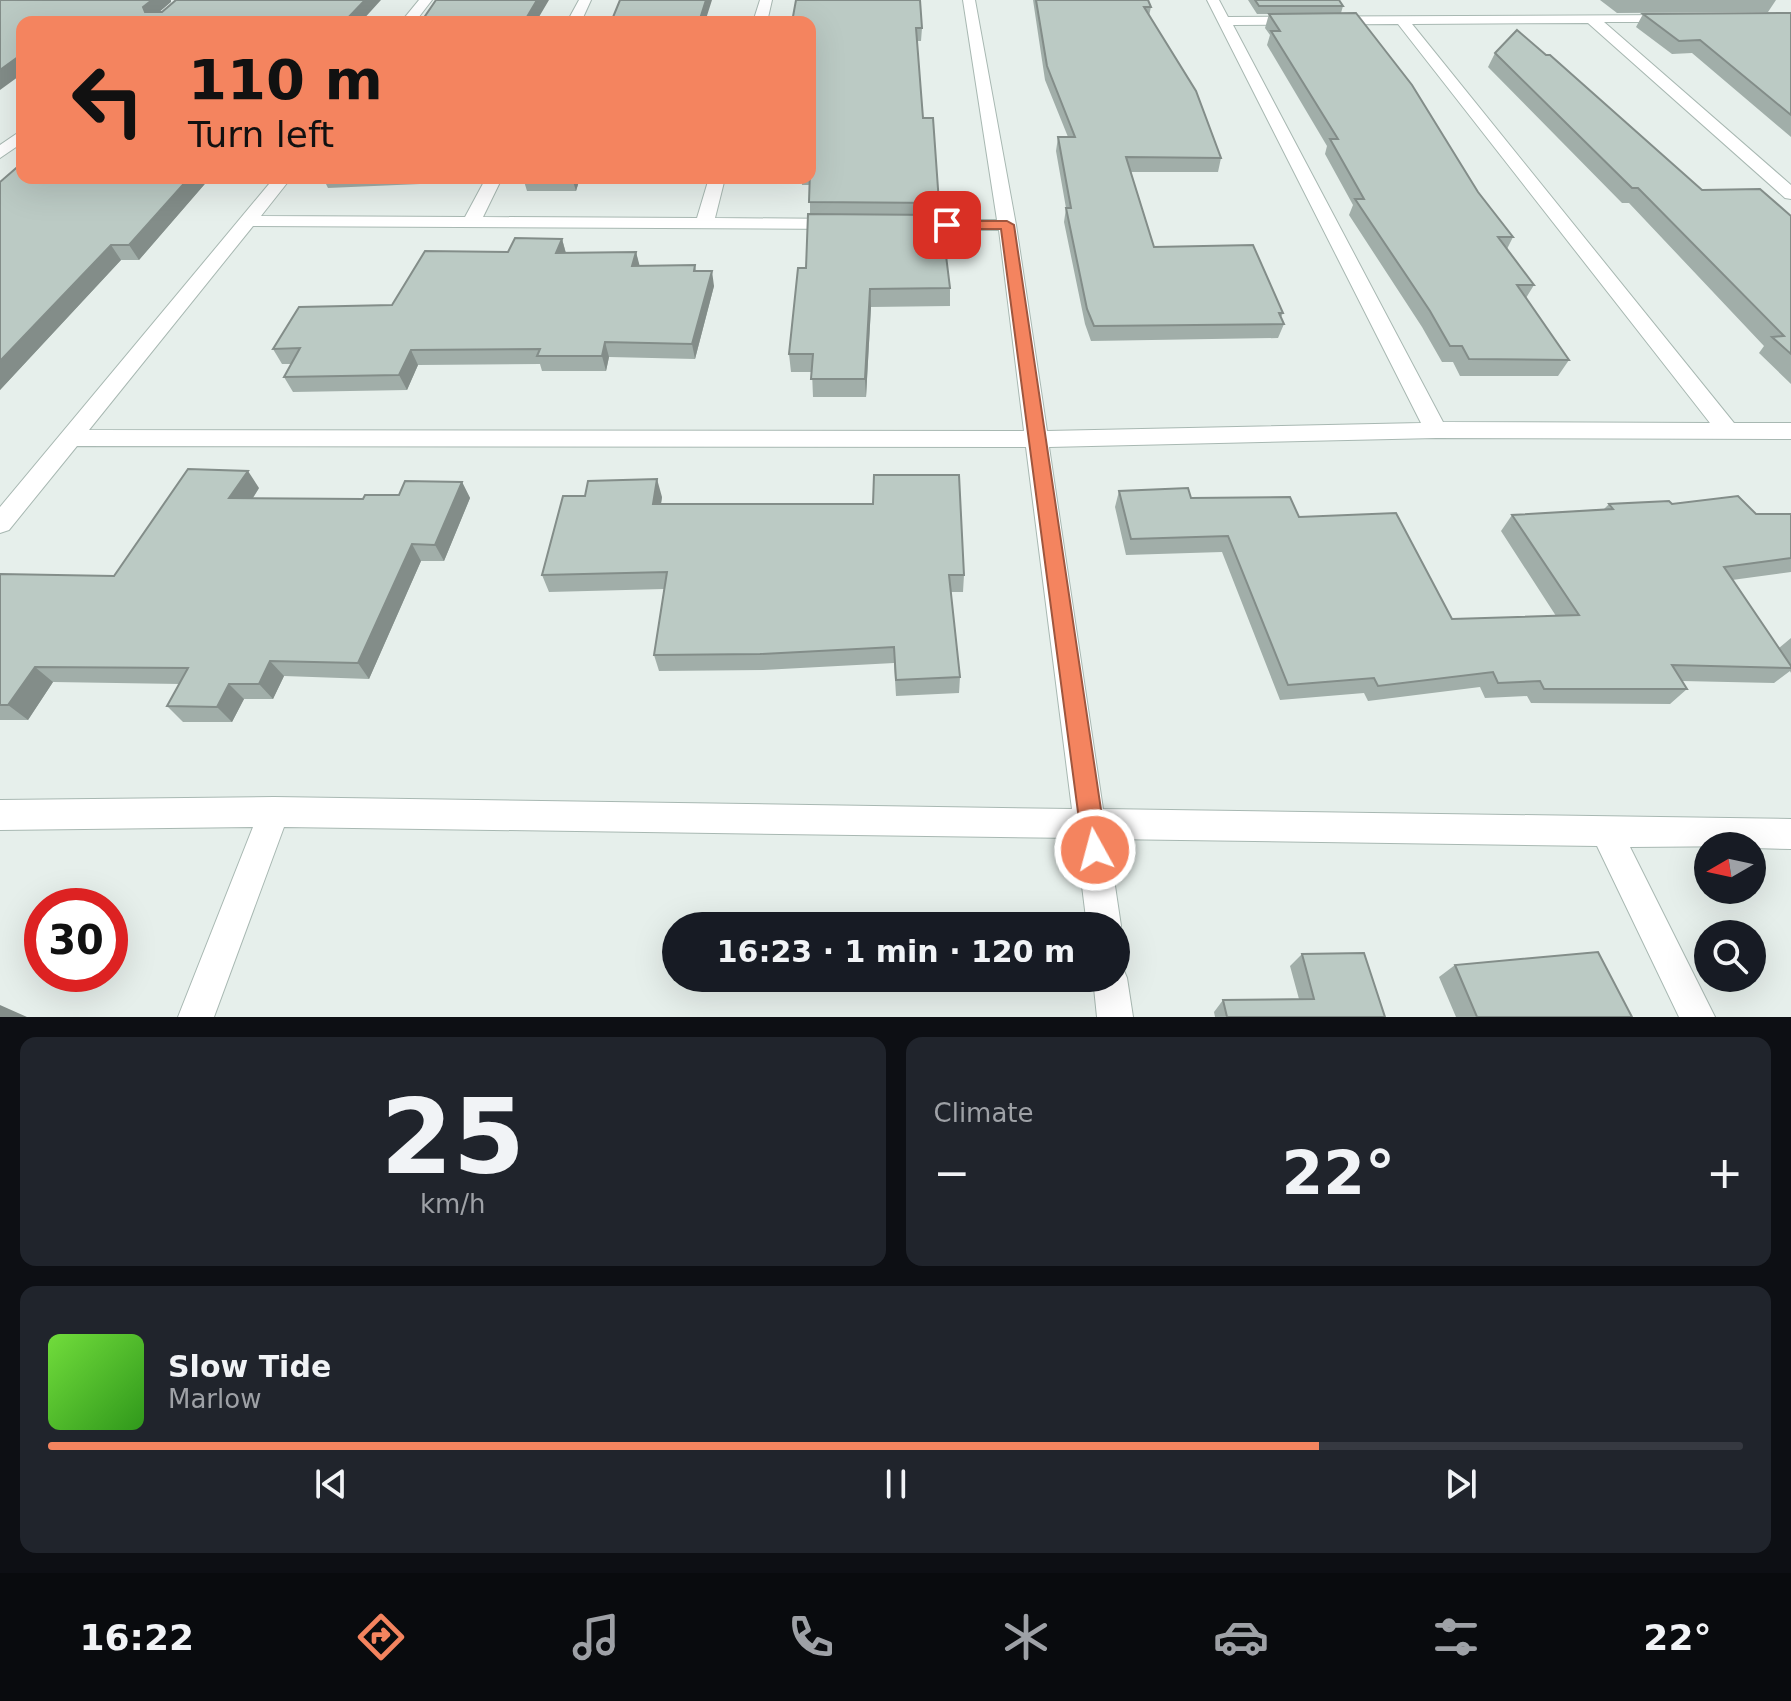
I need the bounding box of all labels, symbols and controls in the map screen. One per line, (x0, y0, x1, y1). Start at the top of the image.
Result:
text: 110 m (188, 47, 383, 112)
icon: left (56, 48, 160, 152)
text: Turn left (188, 114, 334, 155)
pin (913, 191, 981, 259)
icon: arrive (925, 203, 969, 247)
position arrow (1053, 808, 1137, 892)
north arrow (1694, 832, 1766, 904)
map controls (1694, 832, 1766, 992)
speed limit sign: 30 (24, 888, 128, 992)
button: search (1694, 920, 1766, 992)
text: 16:23 · 1 min · 120 m (717, 934, 1075, 969)
text: 25 (380, 1076, 525, 1198)
text: Climate (934, 1098, 1034, 1128)
text: 22° (1282, 1138, 1395, 1208)
text: − (934, 1147, 970, 1198)
text: + (1706, 1147, 1743, 1198)
text: km/h (420, 1189, 486, 1219)
text: Slow Tide (168, 1349, 331, 1384)
text: Marlow (168, 1384, 261, 1414)
icon: previous (309, 1462, 353, 1506)
icon: pause (874, 1462, 918, 1506)
icon: next (1439, 1462, 1483, 1506)
icon: directions (353, 1609, 409, 1665)
icon: music (568, 1609, 624, 1665)
icon: phone (783, 1609, 839, 1665)
icon: climate (998, 1609, 1054, 1665)
icon: car (1213, 1609, 1269, 1665)
icon: filters (1428, 1609, 1484, 1665)
text: 16:22 (80, 1617, 194, 1658)
text: 22° (1643, 1617, 1711, 1658)

